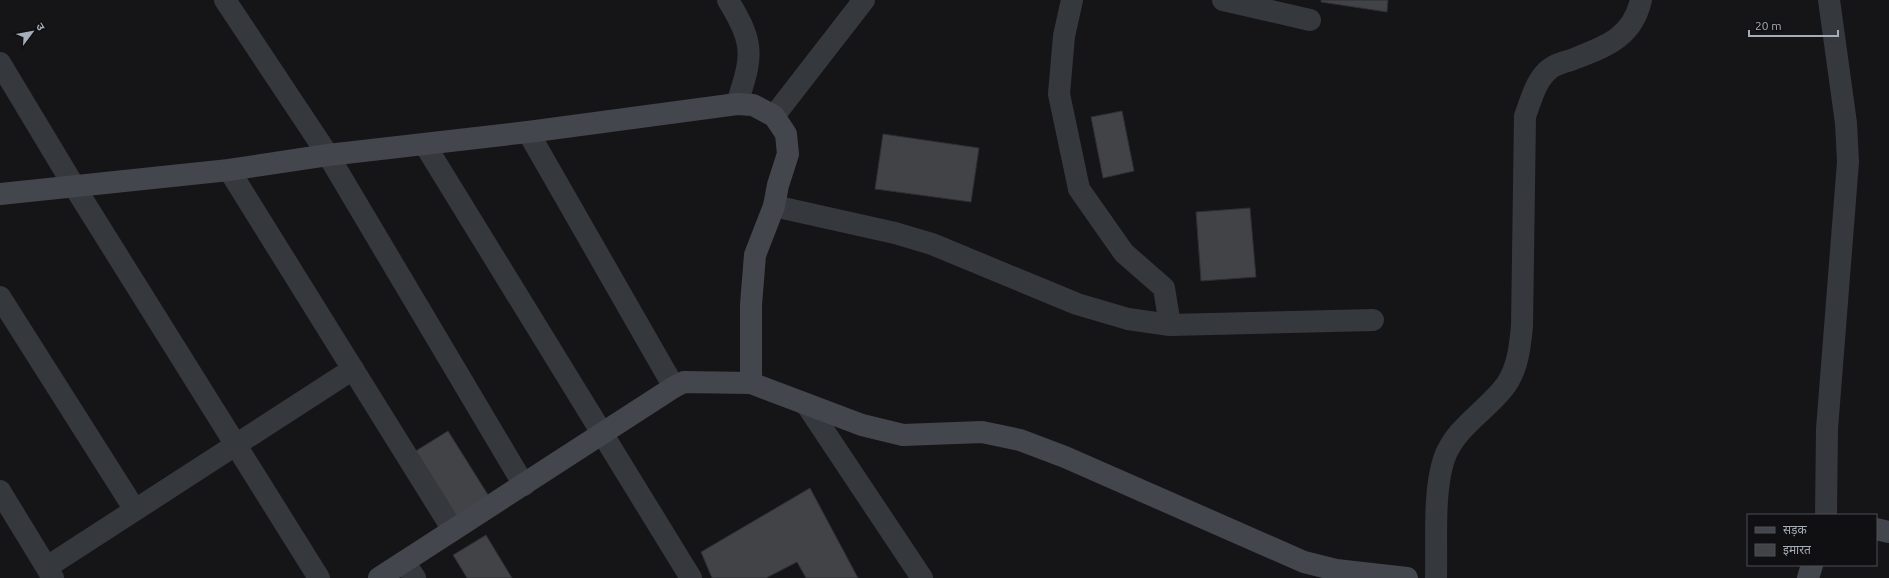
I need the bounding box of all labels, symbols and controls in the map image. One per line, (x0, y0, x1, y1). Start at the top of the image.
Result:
north arrow (12, 12, 52, 52)
scale bar (1749, 12, 1838, 38)
text: 20 m (1755, 19, 1782, 32)
text: उ (34, 21, 48, 33)
legend (1747, 514, 1877, 566)
text: सड़क (1783, 523, 1808, 537)
text: इमारत (1783, 543, 1812, 557)

